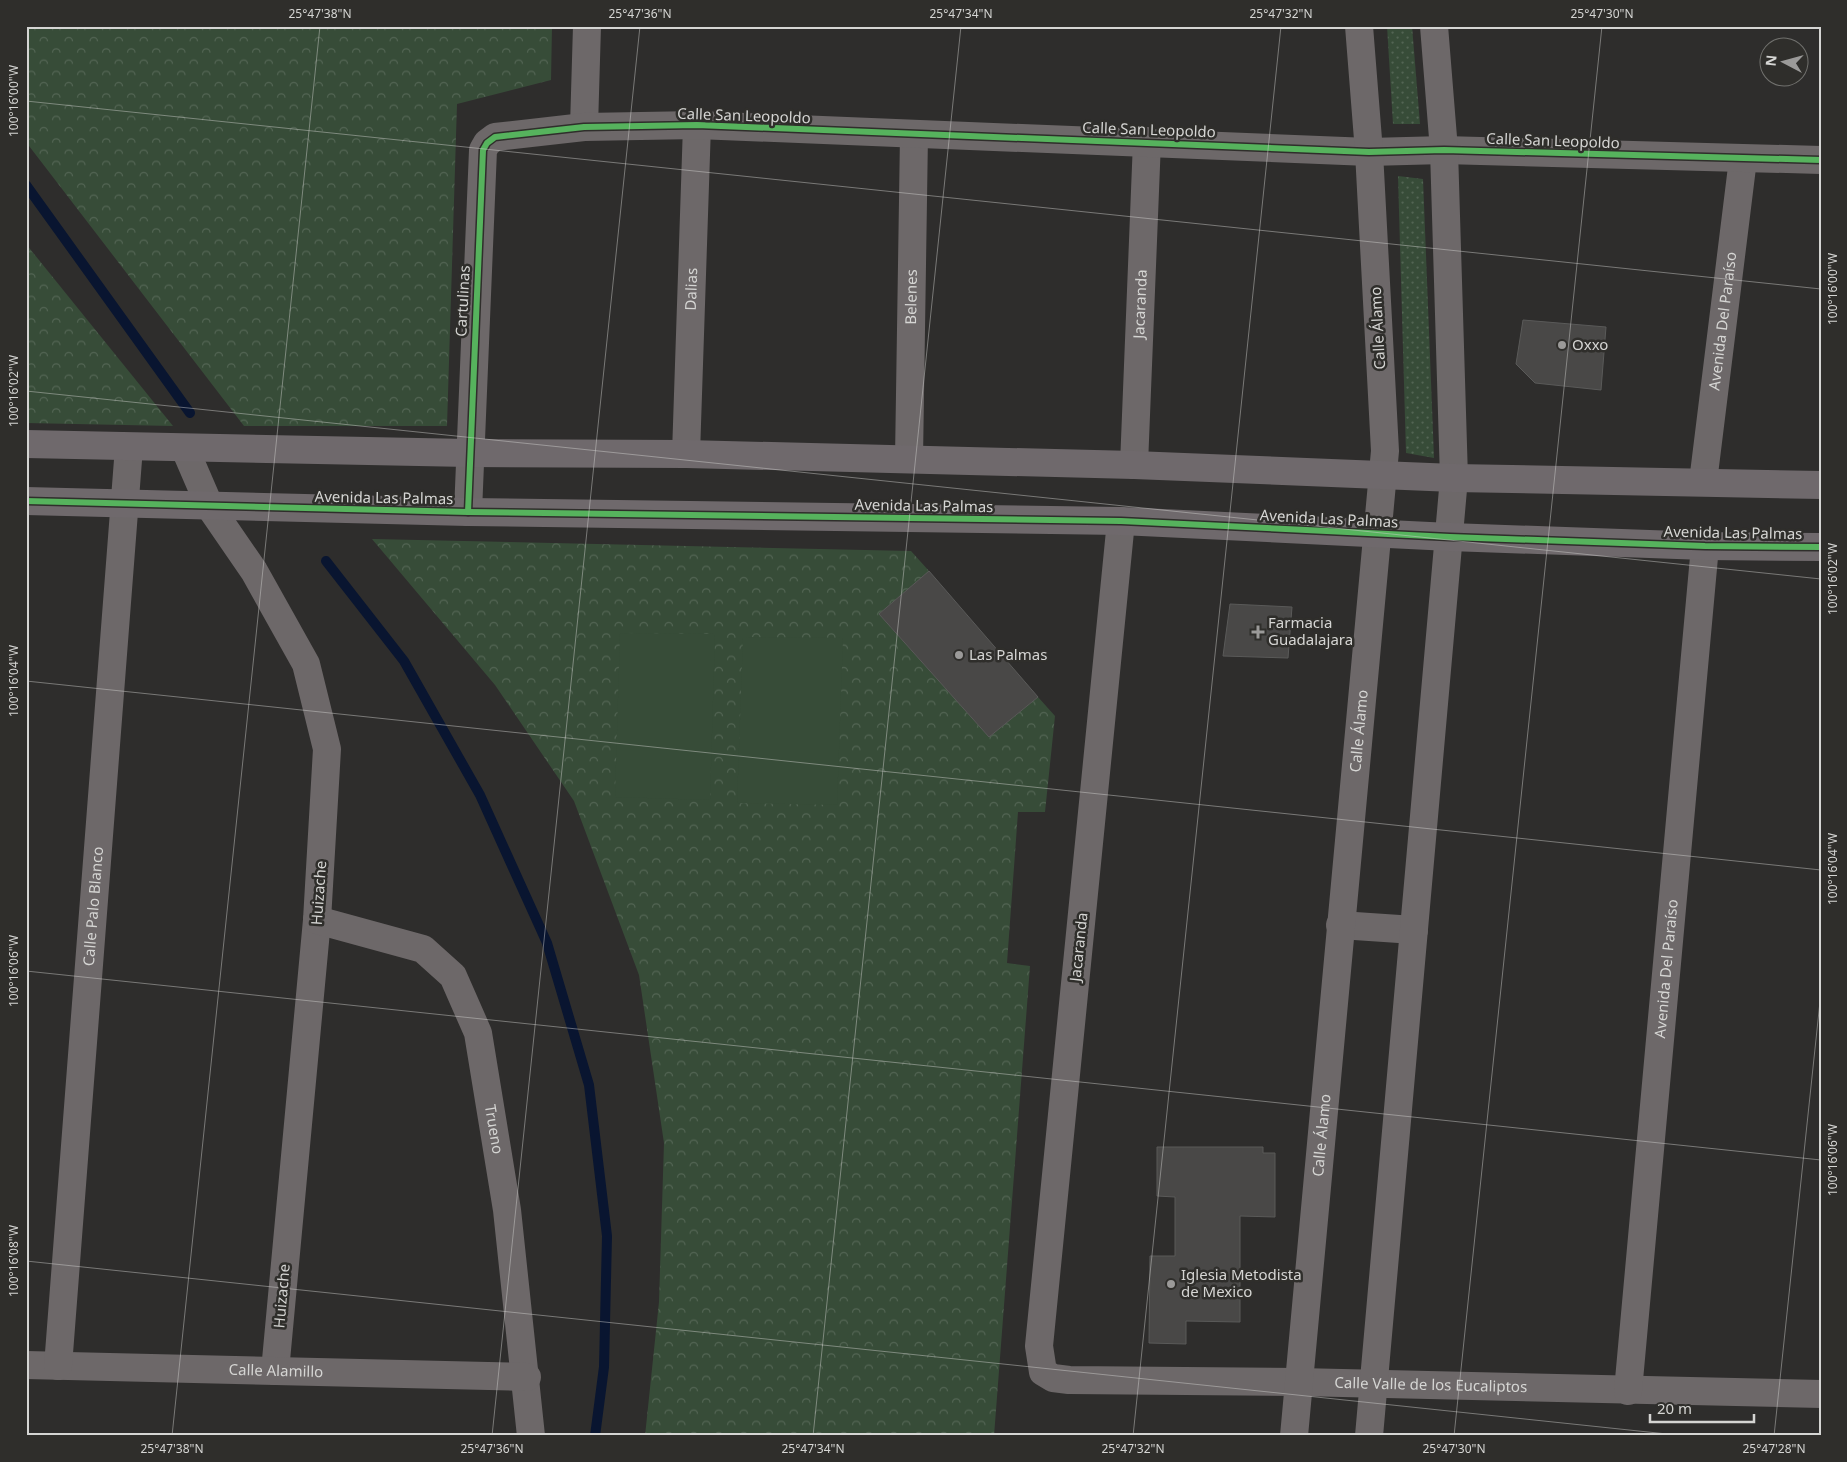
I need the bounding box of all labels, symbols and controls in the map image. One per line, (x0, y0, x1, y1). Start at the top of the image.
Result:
text: 25°47'38"N (288, 5, 352, 22)
text: 25°47'36"N (608, 5, 672, 22)
text: 25°47'34"N (929, 5, 993, 22)
text: 25°47'32"N (1249, 5, 1313, 22)
text: 25°47'30"N (1570, 5, 1634, 22)
north arrow (1760, 38, 1810, 88)
text: N (1761, 54, 1781, 67)
text: 100°16'00"W (5, 65, 22, 137)
street label: Calle San Leopoldo (677, 103, 811, 127)
street label: Calle San Leopoldo (1082, 117, 1216, 141)
street label: Calle San Leopoldo (1486, 128, 1620, 152)
street label: Avenida Del Paraíso (1703, 251, 1740, 392)
text: 100°16'00"W (1824, 253, 1841, 325)
street label: Cartulinas (450, 265, 474, 337)
street label: Dalias (680, 267, 701, 311)
street label: Belenes (900, 269, 921, 325)
street label: Jacaranda (1128, 269, 1151, 341)
street label: Calle Álamo (1365, 286, 1389, 370)
place label: Oxxo (1572, 334, 1608, 354)
marker: Oxxo (1556, 339, 1568, 351)
text: 100°16'02"W (5, 355, 22, 427)
street label: Avenida Las Palmas (315, 486, 454, 508)
street label: Avenida Las Palmas (855, 494, 994, 516)
street label: Avenida Las Palmas (1259, 504, 1399, 532)
street label: Avenida Las Palmas (1664, 521, 1803, 543)
text: 100°16'02"W (1824, 543, 1841, 615)
place label: Farmacia Guadalajara (1268, 612, 1353, 649)
marker: Farmacia Guadalajara (1252, 626, 1264, 638)
place label: Las Palmas (969, 644, 1047, 664)
text: 100°16'04"W (5, 645, 22, 717)
marker: Las Palmas (953, 649, 965, 661)
street label: Calle Álamo (1344, 689, 1372, 773)
text: 100°16'04"W (1824, 833, 1841, 905)
street label: Calle Palo Blanco (78, 846, 107, 967)
street label: Huizache (306, 860, 330, 926)
street label: Avenida Del Paraíso (1649, 898, 1682, 1039)
street label: Jacaranda (1064, 911, 1092, 984)
text: 100°16'06"W (5, 935, 22, 1007)
street label: Calle Álamo (1307, 1093, 1335, 1177)
street label: Trueno (481, 1103, 509, 1155)
text: 100°16'06"W (1824, 1124, 1841, 1196)
text: 100°16'08"W (5, 1225, 22, 1297)
street label: Huizache (268, 1263, 294, 1329)
place label: Iglesia Metodista de Mexico (1181, 1264, 1302, 1301)
marker: Iglesia Metodista de Mexico (1165, 1278, 1177, 1290)
street label: Calle Alamillo (228, 1359, 324, 1381)
street label: Calle Valle de los Eucaliptos (1334, 1372, 1527, 1396)
scale bar (1650, 1392, 1753, 1424)
text: 20 m (1657, 1398, 1692, 1418)
text: 25°47'38"N (140, 1440, 204, 1457)
text: 25°47'36"N (460, 1440, 524, 1457)
text: 25°47'34"N (781, 1440, 845, 1457)
text: 25°47'32"N (1101, 1440, 1165, 1457)
text: 25°47'30"N (1422, 1440, 1486, 1457)
text: 25°47'28"N (1742, 1440, 1806, 1457)

